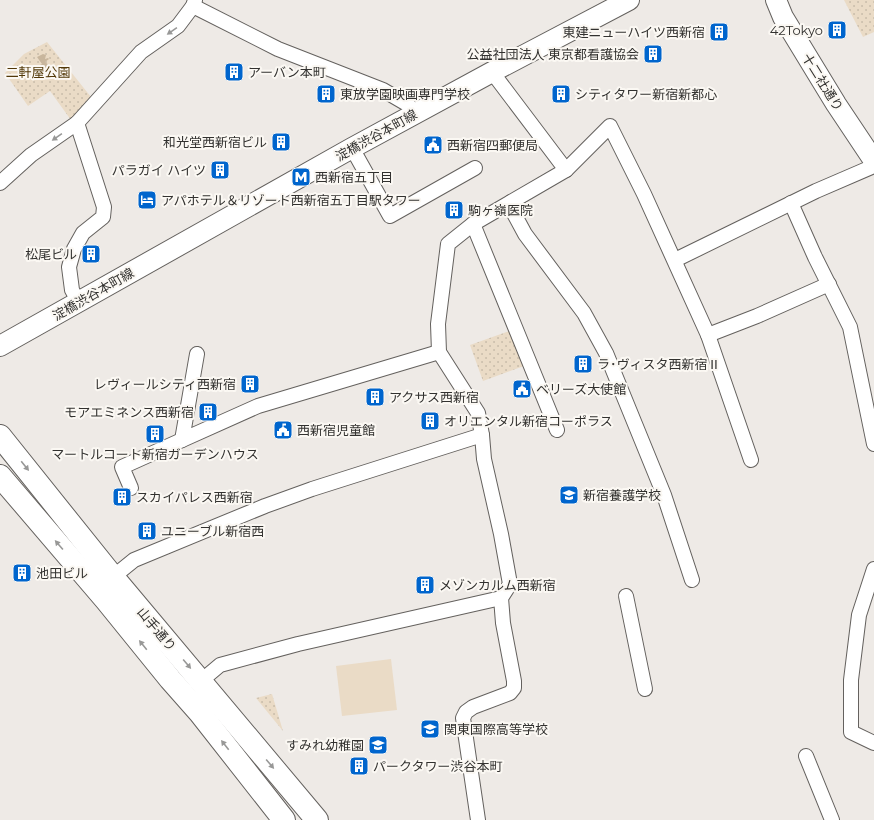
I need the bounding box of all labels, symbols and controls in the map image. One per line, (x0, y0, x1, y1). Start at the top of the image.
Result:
building icon: 42Tokyo (826, 19, 848, 41)
building icon: 東建ニューハイツ西新宿 (708, 21, 730, 43)
place label: 42Tokyo (770, 22, 823, 38)
place label: 東建ニューハイツ西新宿 (563, 24, 705, 40)
one-way arrow (167, 27, 177, 35)
building icon: 公益社団法人 東京都看護協会 (642, 43, 664, 65)
place label: 公益社団法人 東京都看護協会 (467, 46, 639, 62)
street label: 十二社通り (799, 50, 847, 114)
building icon: アーバン本町 (223, 61, 245, 83)
park label: 二軒屋公園 (5, 64, 71, 80)
place label: アーバン本町 (248, 64, 326, 80)
building icon: 東放学園映画専門学校 (315, 83, 337, 105)
building icon: シティタワー新宿新都心 (550, 83, 572, 105)
place label: 東放学園映画専門学校 (340, 86, 470, 102)
place label: シティタワー新宿新都心 (575, 86, 717, 102)
street label: 淀橋渋谷本町線 (332, 106, 420, 164)
building icon: 和光堂西新宿ビル (270, 131, 292, 153)
one-way arrow (52, 133, 62, 141)
place label: 和光堂西新宿ビル (163, 134, 267, 150)
public building icon: 西新宿四郵便局 (422, 134, 444, 156)
place label: 西新宿四郵便局 (447, 137, 538, 153)
building icon: パラガイ ハイツ (209, 159, 231, 181)
place label: パラガイ ハイツ (112, 162, 206, 178)
metro station icon: 西新宿五丁目 (290, 166, 312, 188)
place label: 西新宿五丁目 (315, 169, 393, 185)
hotel icon: アパホテル＆リゾート西新宿五丁目駅タワー (136, 189, 158, 211)
place label: アパホテル＆リゾート西新宿五丁目駅タワー (161, 192, 421, 208)
building icon: 駒ヶ嶺医院 (443, 199, 465, 221)
place label: 駒ヶ嶺医院 (468, 202, 533, 218)
building icon: 松尾ビル (80, 243, 102, 265)
place label: 松尾ビル (25, 246, 77, 262)
street label: 淀橋渋谷本町線 (50, 264, 136, 324)
building icon: ラ･ヴィスタ西新宿Ⅱ (572, 353, 594, 375)
place label: ラ･ヴィスタ西新宿Ⅱ (597, 356, 721, 372)
building icon: レヴィールシティ西新宿 (239, 373, 261, 395)
place label: レヴィールシティ西新宿 (94, 376, 236, 392)
public building icon: ベリーズ大使館 (511, 378, 533, 400)
place label: ベリーズ大使館 (536, 381, 626, 397)
building icon: アクサス西新宿 (364, 386, 386, 408)
place label: アクサス西新宿 (389, 389, 479, 405)
building icon: モアエミネンス西新宿 (197, 401, 219, 423)
place label: モアエミネンス西新宿 (64, 404, 194, 420)
building icon: オリエンタル新宿コーポラス (419, 410, 441, 432)
place label: オリエンタル新宿コーポラス (444, 413, 613, 429)
public building icon: 西新宿児童館 (272, 419, 294, 441)
place label: 西新宿児童館 (297, 422, 375, 438)
building icon: マートルコート新宿ガーデンハウス (144, 423, 166, 445)
place label: マートルコート新宿ガーデンハウス (51, 446, 259, 462)
one-way arrow (20, 461, 29, 472)
school or university icon: 新宿養護学校 (558, 484, 580, 506)
building icon: スカイパレス西新宿 (111, 486, 133, 508)
place label: 新宿養護学校 (583, 487, 661, 503)
place label: スカイパレス西新宿 (136, 489, 253, 505)
building icon: ユニーブル新宿西 (136, 520, 158, 542)
place label: ユニーブル新宿西 (161, 523, 264, 539)
one-way arrow (55, 540, 64, 551)
building icon: 池田ビル (11, 562, 33, 584)
place label: 池田ビル (36, 565, 88, 581)
building icon: メゾンカルム西新宿 (414, 574, 436, 596)
place label: メゾンカルム西新宿 (439, 577, 556, 593)
street label: 山手通り (134, 604, 180, 654)
one-way arrow (138, 640, 147, 651)
one-way arrow (182, 659, 191, 670)
school or university icon: 関東国際高等学校 (419, 718, 441, 740)
place label: 関東国際高等学校 (444, 721, 548, 737)
school or university icon: すみれ幼稚園 (367, 734, 389, 756)
place label: すみれ幼稚園 (286, 737, 364, 753)
one-way arrow (221, 740, 230, 751)
building icon: パークタワー渋谷本町 (348, 755, 370, 777)
place label: パークタワー渋谷本町 (373, 758, 502, 774)
one-way arrow (266, 759, 275, 769)

